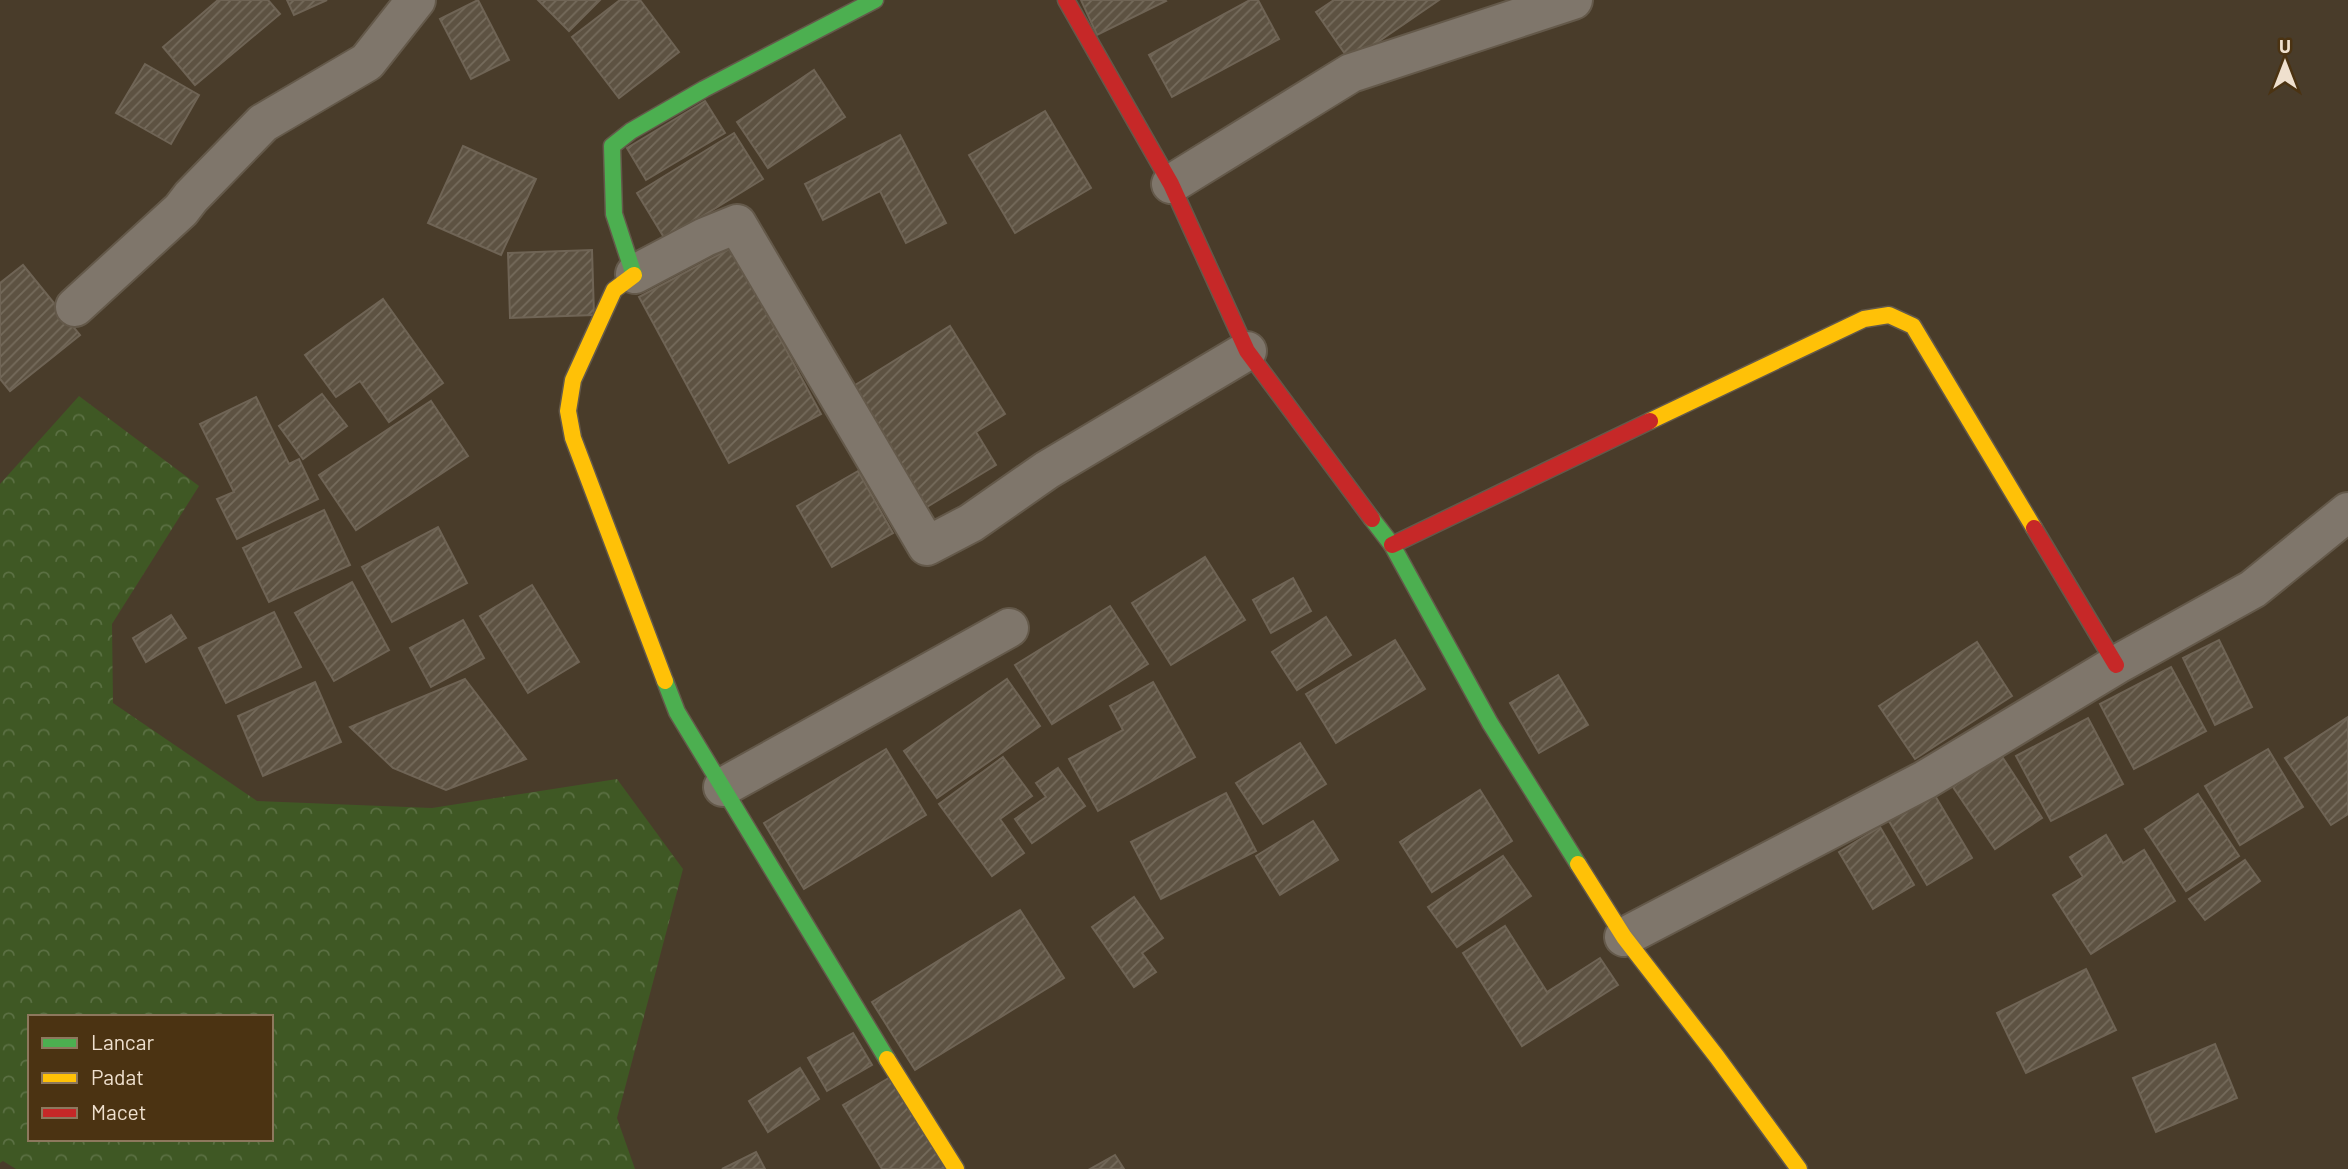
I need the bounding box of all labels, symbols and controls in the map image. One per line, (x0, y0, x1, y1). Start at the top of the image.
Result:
north arrow (2250, 28, 2320, 98)
text: U (2279, 34, 2291, 57)
legend (28, 1015, 273, 1141)
text: Lancar (91, 1029, 154, 1054)
text: Padat (91, 1064, 144, 1089)
text: Macet (91, 1099, 146, 1124)

